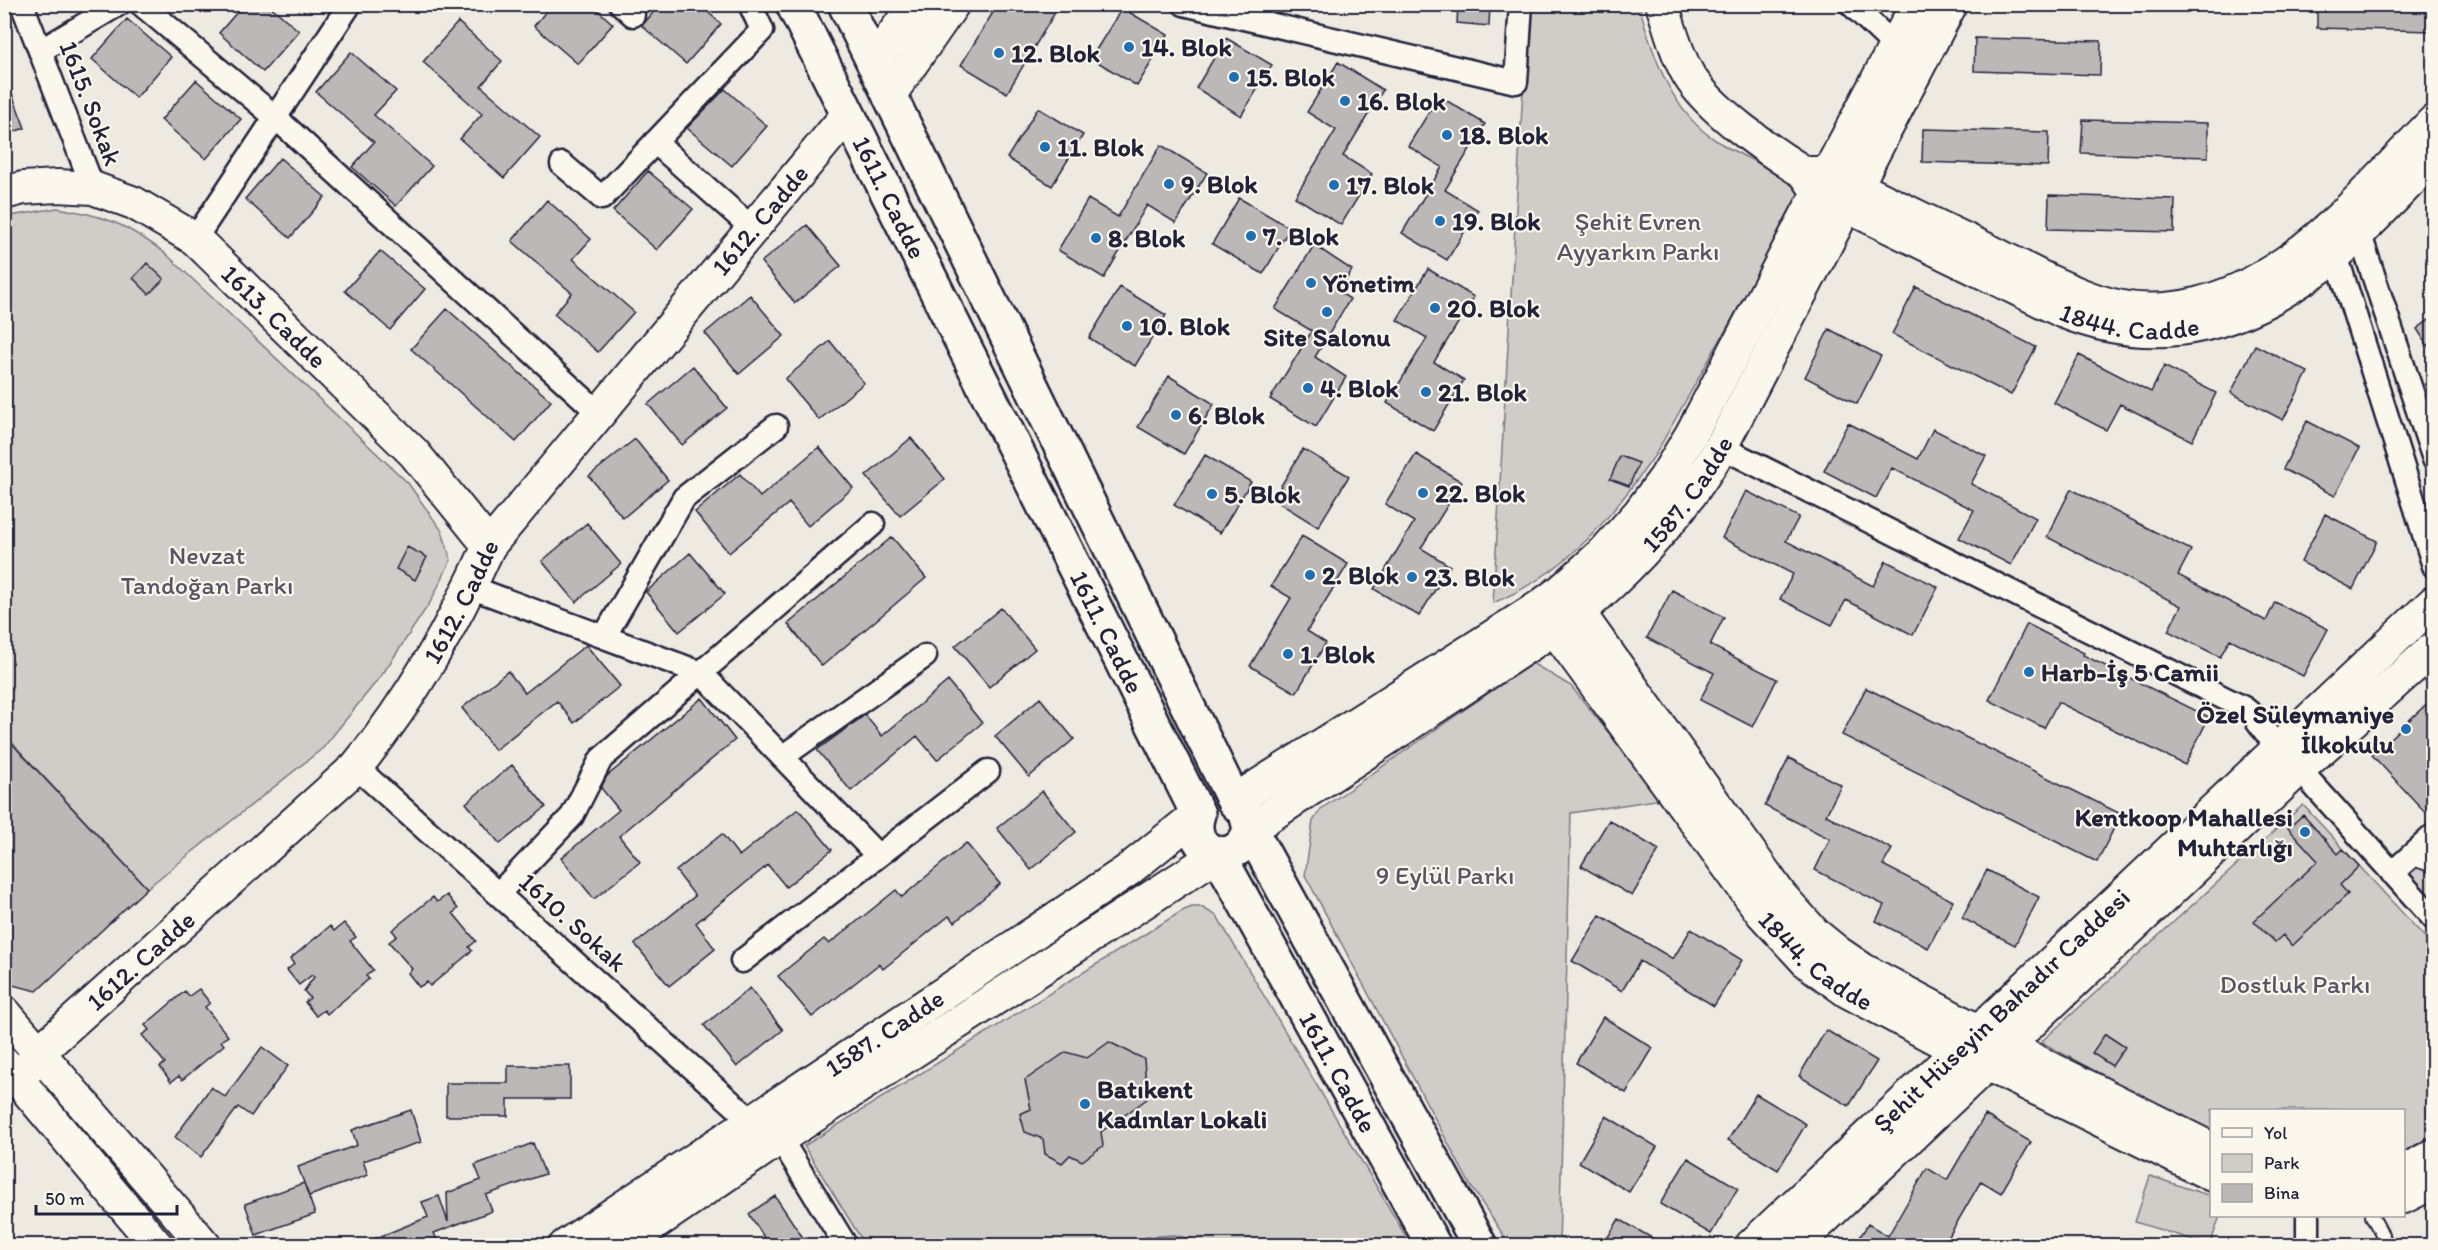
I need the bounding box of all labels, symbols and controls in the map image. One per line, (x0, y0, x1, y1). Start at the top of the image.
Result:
place label: 14. Blok (1141, 31, 1232, 63)
street label: 1615. Sokak (53, 36, 129, 170)
place label: 12. Blok (1011, 37, 1100, 69)
marker: 14. Blok (1122, 40, 1136, 54)
marker: 12. Blok (992, 46, 1006, 60)
place label: 15. Blok (1246, 61, 1335, 93)
marker: 15. Blok (1227, 70, 1241, 84)
place label: 16. Blok (1357, 85, 1447, 117)
marker: 16. Blok (1338, 94, 1352, 108)
place label: 18. Blok (1459, 119, 1549, 151)
marker: 18. Blok (1440, 128, 1454, 142)
street label: 1611. Cadde (846, 130, 934, 264)
place label: 11. Blok (1057, 131, 1145, 163)
marker: 11. Blok (1038, 140, 1052, 154)
street label: 1612. Cadde (704, 158, 815, 282)
place label: 9. Blok (1181, 168, 1258, 200)
place label: 17. Blok (1346, 169, 1435, 201)
marker: 9. Blok (1162, 177, 1176, 191)
marker: 17. Blok (1327, 178, 1341, 192)
place label: 19. Blok (1452, 205, 1541, 237)
park label: Şehit Evren Ayyarkın Parkı (1557, 205, 1719, 267)
marker: 19. Blok (1433, 214, 1447, 228)
place label: 7. Blok (1262, 220, 1340, 252)
place label: 8. Blok (1108, 222, 1186, 254)
marker: 7. Blok (1244, 229, 1258, 243)
marker: 8. Blok (1089, 231, 1103, 245)
street label: 1613. Cadde (215, 258, 334, 375)
place label: Yönetim (1322, 267, 1415, 299)
marker: Yönetim (1304, 276, 1318, 290)
place label: 20. Blok (1447, 292, 1540, 324)
street label: 1844. Cadde (2055, 296, 2202, 346)
marker: 20. Blok (1428, 301, 1442, 315)
marker: Site Salonu (1320, 305, 1334, 319)
place label: 10. Blok (1139, 310, 1231, 342)
marker: 10. Blok (1120, 319, 1134, 333)
place label: Site Salonu (1264, 321, 1391, 353)
place label: 4. Blok (1320, 372, 1399, 404)
place label: 21. Blok (1438, 376, 1527, 408)
marker: 4. Blok (1301, 381, 1315, 395)
marker: 21. Blok (1419, 385, 1433, 399)
place label: 6. Blok (1188, 399, 1265, 431)
marker: 6. Blok (1169, 408, 1183, 422)
street label: 1587. Cadde (1635, 431, 1740, 559)
place label: 22. Blok (1435, 477, 1526, 509)
place label: 5. Blok (1224, 478, 1301, 510)
marker: 22. Blok (1416, 486, 1430, 500)
marker: 5. Blok (1205, 487, 1219, 501)
street label: 1612. Cadde (416, 535, 506, 669)
park label: Nevzat Tandoğan Parkı (121, 539, 293, 601)
place label: 2. Blok (1322, 559, 1399, 591)
place label: 23. Blok (1424, 561, 1516, 593)
street label: 1611. Cadde (1063, 565, 1151, 699)
marker: 2. Blok (1303, 568, 1317, 582)
marker: 23. Blok (1405, 570, 1419, 584)
place label: 1. Blok (1300, 638, 1376, 670)
marker: 1. Blok (1281, 647, 1295, 661)
place label: Harb-İş 5 Camii (2041, 656, 2219, 688)
marker: Harb-İş 5 Camii (2022, 665, 2036, 679)
place label: Özel Süleymaniye İlkokulu (2196, 698, 2395, 760)
marker: Özel Süleymaniye İlkokulu (2399, 722, 2413, 736)
place label: Kentkoop Mahallesi Muhtarlığı (2075, 801, 2293, 863)
marker: Kentkoop Mahallesi Muhtarlığı (2298, 825, 2312, 839)
park label: 9 Eylül Parkı (1376, 859, 1514, 891)
street label: 1610. Sokak (513, 865, 633, 979)
street label: Şehit Hüseyin Bahadır Caddesi (1866, 881, 2137, 1139)
street label: 1612. Cadde (80, 904, 202, 1018)
street label: 1844. Cadde (1752, 904, 1878, 1018)
park label: Dostluk Parkı (2220, 968, 2370, 1000)
street label: 1587. Cadde (819, 982, 950, 1084)
street label: 1611. Cadde (1292, 1006, 1384, 1138)
place label: Batıkent Kadınlar Lokali (1097, 1073, 1267, 1135)
marker: Batıkent Kadınlar Lokali (1078, 1097, 1092, 1111)
legend (2210, 1109, 2405, 1217)
text: Yol (2264, 1122, 2287, 1144)
text: Park (2264, 1152, 2299, 1174)
scale bar (36, 1178, 177, 1216)
text: Bina (2264, 1182, 2299, 1204)
text: 50 m (45, 1188, 85, 1210)

